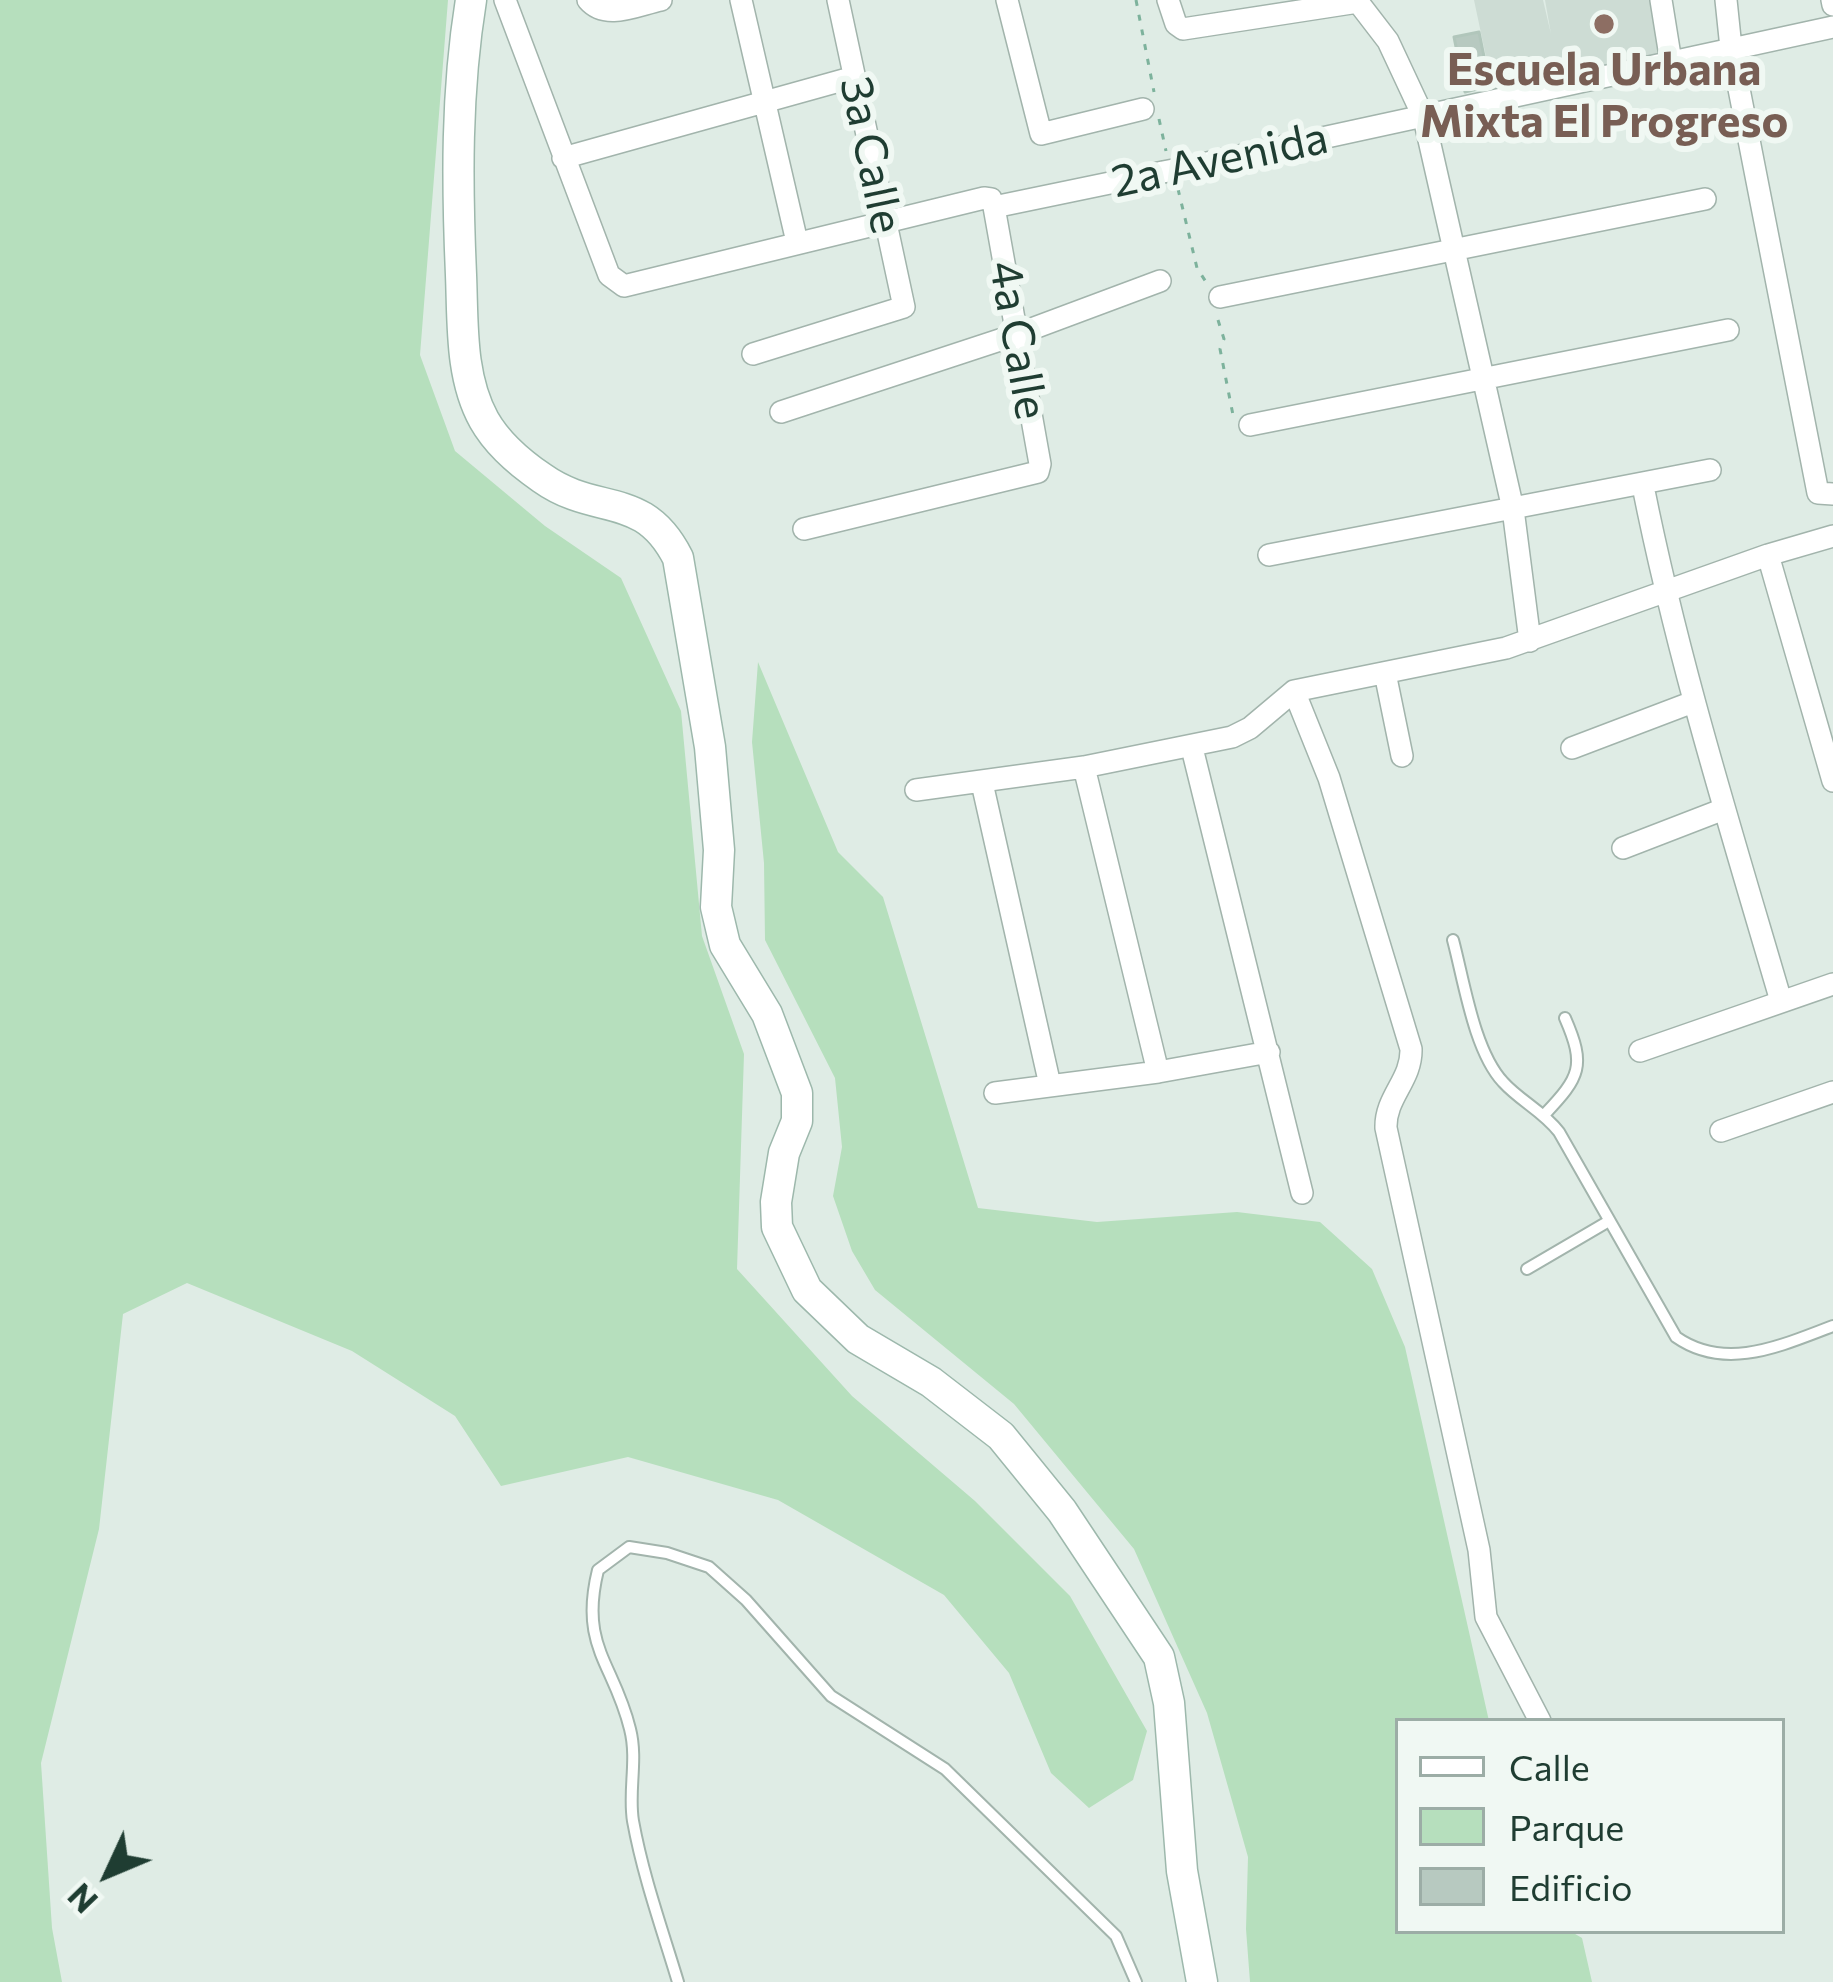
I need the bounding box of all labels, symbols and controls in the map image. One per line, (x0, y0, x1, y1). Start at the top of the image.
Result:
marker: Escuela Urbana Mixta El Progreso (1591, 11, 1617, 37)
place label: Escuela Urbana Mixta El Progreso (1420, 43, 1788, 149)
street label: 3a Calle (828, 72, 914, 238)
street label: 2a Avenida (1107, 111, 1333, 209)
street label: 4a Calle (978, 256, 1058, 424)
legend (1395, 1718, 1785, 1934)
text: Calle (1509, 1744, 1590, 1788)
text: Parque (1509, 1804, 1624, 1848)
north arrow (48, 1814, 168, 1934)
text: Edificio (1509, 1864, 1632, 1908)
text: N (58, 1876, 105, 1922)

